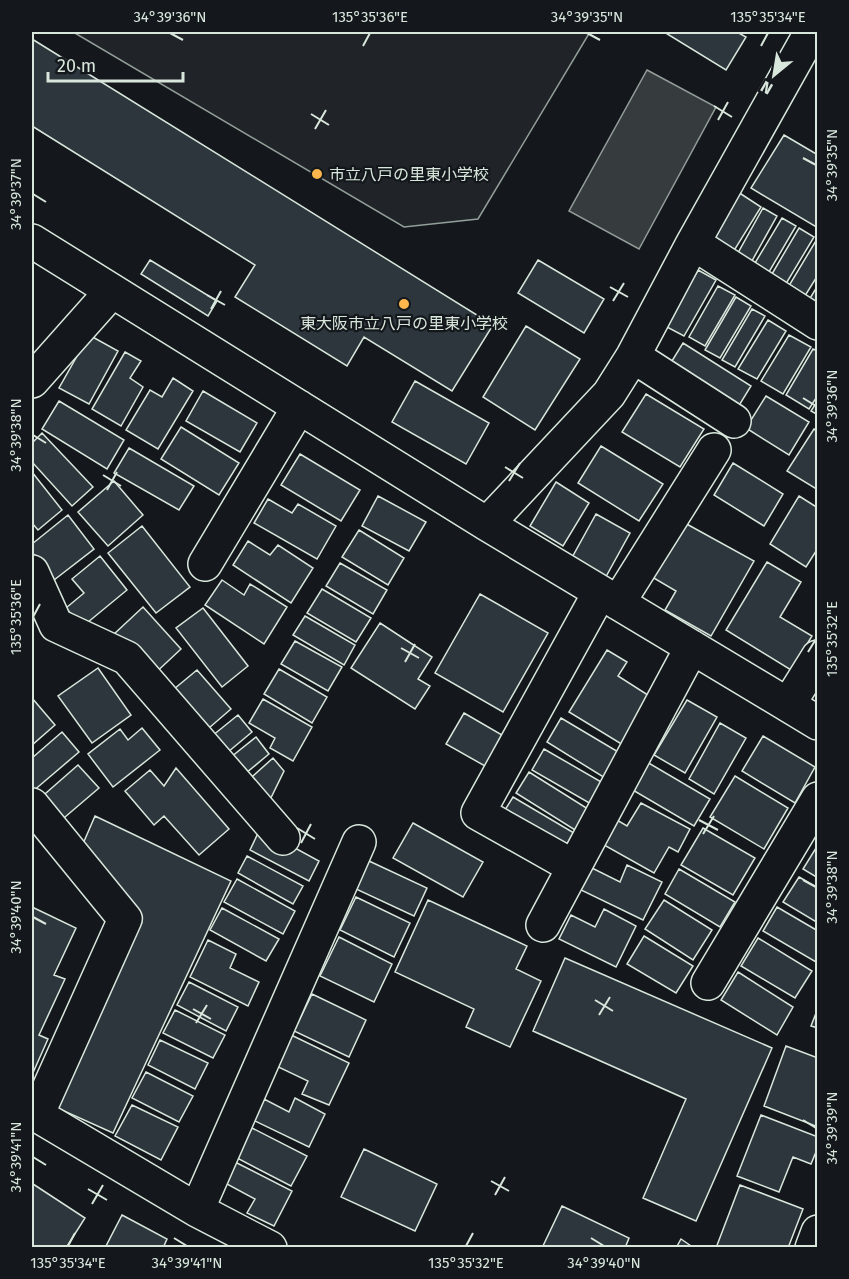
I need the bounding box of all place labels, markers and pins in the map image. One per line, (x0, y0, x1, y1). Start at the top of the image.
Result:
place label: 市立八戸の里東小学校 (329, 165, 489, 184)
marker: 市立八戸の里東小学校 (310, 167, 324, 181)
marker: 東大阪市立八戸の里東小学校 (397, 297, 411, 311)
place label: 東大阪市立八戸の里東小学校 (300, 314, 508, 333)

